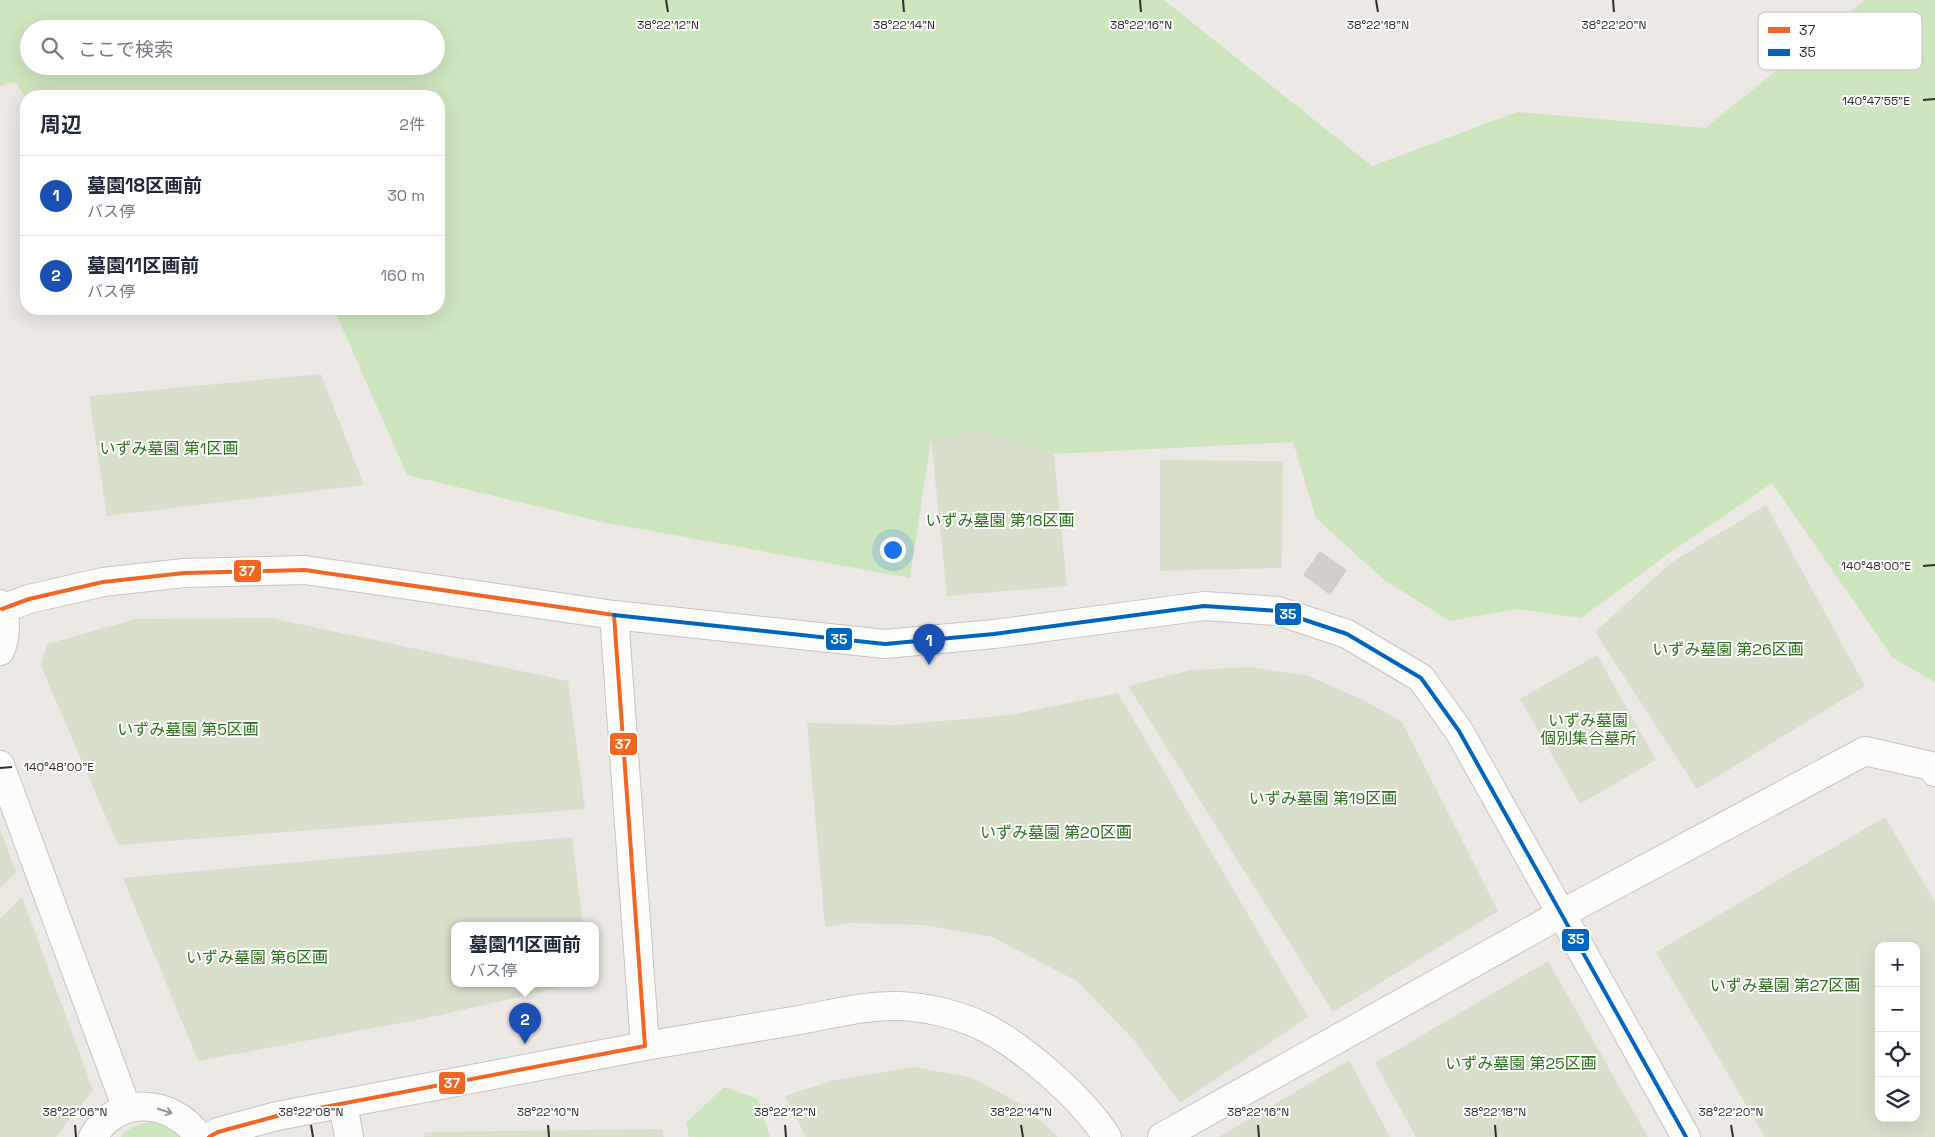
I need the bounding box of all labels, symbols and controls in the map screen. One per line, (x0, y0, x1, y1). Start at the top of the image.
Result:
legend (1758, 12, 1922, 70)
text: 38°22'12"N (637, 17, 699, 33)
text: 38°22'14"N (873, 17, 935, 33)
text: 38°22'16"N (1110, 17, 1172, 33)
text: 38°22'18"N (1347, 17, 1409, 33)
text: 38°22'20"N (1582, 17, 1646, 33)
search box (20, 20, 445, 75)
text: 37 (1799, 21, 1815, 39)
icon: search (38, 34, 66, 62)
text: ここで検索 (78, 37, 173, 62)
text: 35 (1799, 43, 1816, 61)
text: 140°47'55"E (1842, 93, 1910, 109)
text: 周辺 (40, 111, 82, 138)
text: 2件 (399, 114, 425, 135)
text: 墓園18区画前 (87, 173, 202, 198)
text: 1 (52, 185, 60, 206)
text: 30 m (387, 185, 425, 206)
text: バス停 (87, 201, 135, 222)
text: 墓園11区画前 (87, 253, 199, 278)
text: 2 (51, 265, 61, 286)
text: 160 m (380, 265, 425, 286)
text: バス停 (87, 281, 135, 302)
park label: いずみ墓園 第1区画 (100, 438, 238, 459)
park label: いずみ墓園 第18区画 (926, 510, 1074, 531)
your location (880, 537, 906, 563)
text: 140°48'00"E (1841, 558, 1911, 574)
line badge: 37 (233, 559, 262, 583)
text: 37 (239, 562, 255, 580)
line badge: 35 (1274, 602, 1302, 626)
text: 35 (1280, 605, 1296, 623)
pin: 1 (913, 624, 945, 665)
line badge: 35 (825, 627, 853, 651)
text: 35 (831, 630, 847, 648)
park label: いずみ墓園 第26区画 (1652, 639, 1804, 660)
park label: いずみ墓園 個別集合墓所 (1540, 710, 1636, 749)
park label: いずみ墓園 第5区画 (117, 719, 259, 740)
line badge: 37 (609, 732, 638, 756)
text: 37 (615, 735, 631, 753)
text: 140°48'00"E (24, 759, 94, 775)
park label: いずみ墓園 第19区画 (1249, 788, 1397, 809)
park label: いずみ墓園 第20区画 (980, 822, 1132, 843)
popup (451, 922, 599, 987)
line badge: 35 (1561, 928, 1590, 952)
text: 35 (1568, 930, 1584, 948)
text: 墓園11区画前 (469, 932, 581, 957)
map controls (1875, 942, 1920, 1122)
button: + (1875, 942, 1920, 987)
park label: いずみ墓園 第6区画 (186, 947, 328, 968)
text: バス停 (469, 960, 517, 981)
park label: いずみ墓園 第27区画 (1710, 975, 1860, 996)
button: − (1875, 987, 1920, 1032)
pin: 2 (509, 1003, 541, 1044)
button: locate (1875, 1032, 1920, 1077)
park label: いずみ墓園 第25区画 (1445, 1053, 1597, 1074)
line badge: 37 (438, 1071, 466, 1095)
text: 37 (444, 1074, 460, 1092)
button: layers (1875, 1077, 1920, 1122)
text: 38°22'06"N (43, 1104, 107, 1120)
text: 38°22'08"N (278, 1104, 344, 1120)
text: 38°22'10"N (517, 1104, 579, 1120)
text: 38°22'12"N (754, 1104, 816, 1120)
text: 38°22'14"N (990, 1104, 1052, 1120)
text: 38°22'16"N (1227, 1104, 1289, 1120)
text: 38°22'18"N (1464, 1104, 1526, 1120)
text: 38°22'20"N (1699, 1104, 1763, 1120)
one-way arrow (157, 1106, 173, 1116)

